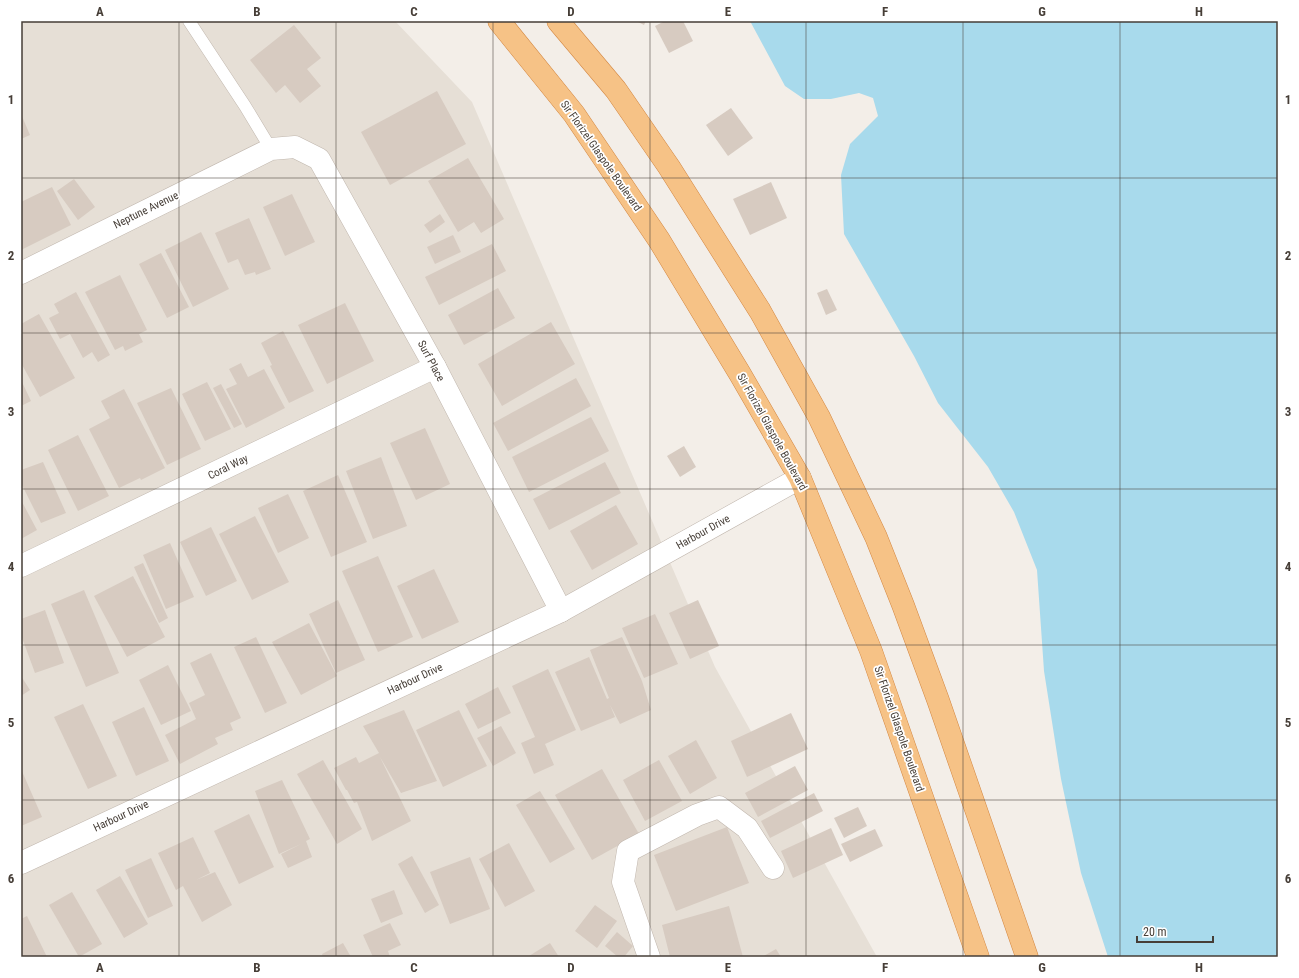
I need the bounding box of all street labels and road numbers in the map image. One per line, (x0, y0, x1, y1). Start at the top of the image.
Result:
street label: Sir Florizel Glaspole Boulevard (558, 98, 644, 214)
street label: Neptune Avenue (111, 189, 181, 231)
street label: Surf Place (415, 338, 447, 384)
street label: Sir Florizel Glaspole Boulevard (734, 371, 810, 493)
street label: Coral Way (206, 452, 251, 482)
street label: Harbour Drive (674, 512, 732, 552)
street label: Harbour Drive (385, 661, 445, 697)
street label: Sir Florizel Glaspole Boulevard (871, 665, 927, 793)
street label: Harbour Drive (91, 798, 151, 834)

